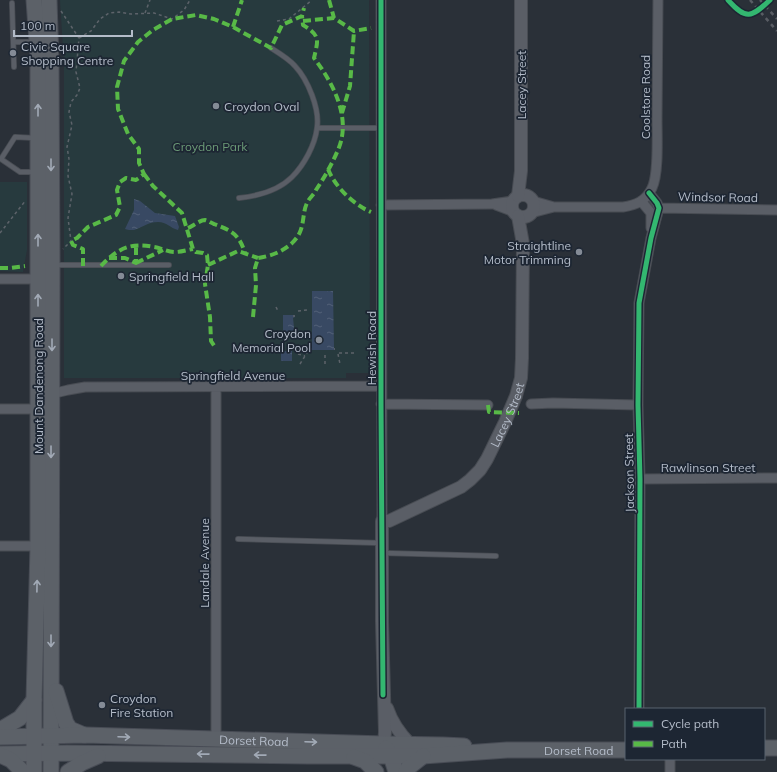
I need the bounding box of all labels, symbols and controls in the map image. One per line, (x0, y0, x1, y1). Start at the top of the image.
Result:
scale bar (14, 12, 132, 38)
text: 100 m (20, 18, 55, 33)
place label: Civic Square Shopping Centre (21, 39, 113, 68)
marker: Civic Square Shopping Centre (8, 48, 18, 58)
street label: Lacey Street (514, 51, 529, 119)
street label: Coolstore Road (638, 55, 653, 139)
place label: Croydon Oval (224, 99, 299, 114)
marker: Croydon Oval (211, 101, 221, 111)
one-way arrow (34, 104, 42, 117)
park label: Croydon Park (172, 139, 248, 154)
one-way arrow (47, 158, 55, 171)
street label: Windsor Road (678, 189, 758, 205)
one-way arrow (34, 234, 42, 247)
place label: Straightline Motor Trimming (484, 238, 571, 267)
marker: Straightline Motor Trimming (574, 247, 584, 257)
place label: Springfield Hall (129, 269, 214, 284)
marker: Springfield Hall (116, 271, 126, 281)
one-way arrow (34, 294, 42, 307)
street label: Hewish Road (364, 311, 379, 385)
street label: Mount Dandenong Road (31, 318, 46, 454)
place label: Croydon Memorial Pool (232, 326, 311, 355)
marker: Croydon Memorial Pool (314, 335, 324, 345)
one-way arrow (48, 338, 55, 351)
street label: Springfield Avenue (181, 368, 285, 383)
street label: Lacey Street (487, 381, 527, 449)
street label: Jackson Street (621, 433, 637, 513)
one-way arrow (47, 445, 55, 458)
street label: Rawlinson Street (661, 460, 755, 475)
street label: Landale Avenue (197, 518, 212, 608)
one-way arrow (33, 580, 41, 593)
one-way arrow (47, 634, 55, 647)
place label: Croydon Fire Station (110, 691, 173, 720)
marker: Croydon Fire Station (97, 700, 107, 710)
legend (625, 708, 765, 760)
text: Cycle path (661, 716, 719, 731)
street label: Dorset Road (219, 732, 289, 749)
one-way arrow (117, 733, 130, 740)
text: Path (661, 736, 687, 751)
one-way arrow (304, 738, 317, 746)
street label: Dorset Road (544, 743, 613, 758)
one-way arrow (197, 750, 210, 758)
one-way arrow (254, 751, 267, 759)

